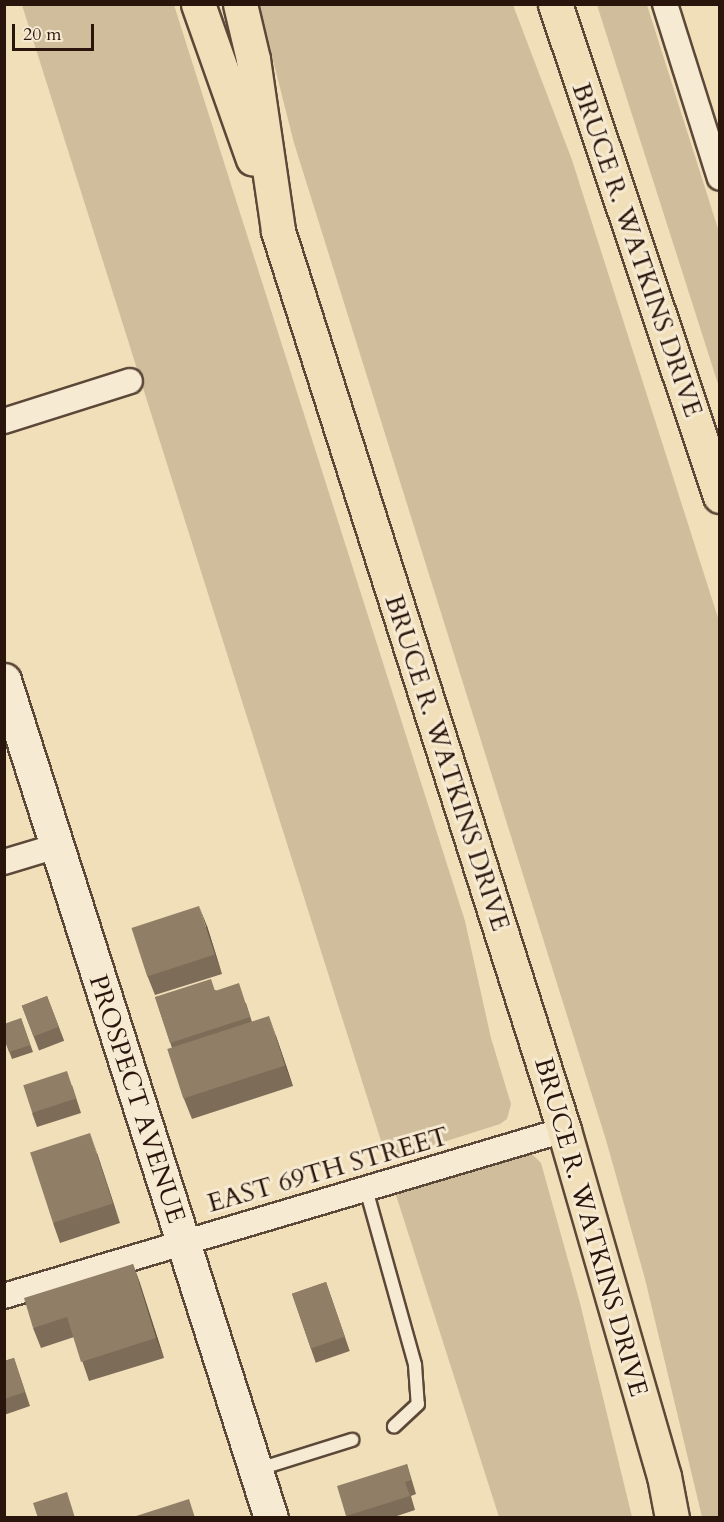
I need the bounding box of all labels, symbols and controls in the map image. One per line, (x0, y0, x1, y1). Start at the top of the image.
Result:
scale bar (15, 12, 98, 50)
text: 20 m (23, 22, 62, 47)
street label: BRUCE R. WATKINS DRIVE (565, 79, 709, 421)
street label: BRUCE R. WATKINS DRIVE (378, 591, 516, 935)
street label: PROSPECT AVENUE (82, 971, 192, 1227)
street label: BRUCE R. WATKINS DRIVE (528, 1054, 654, 1400)
street label: EAST 69TH STREET (204, 1121, 452, 1219)

